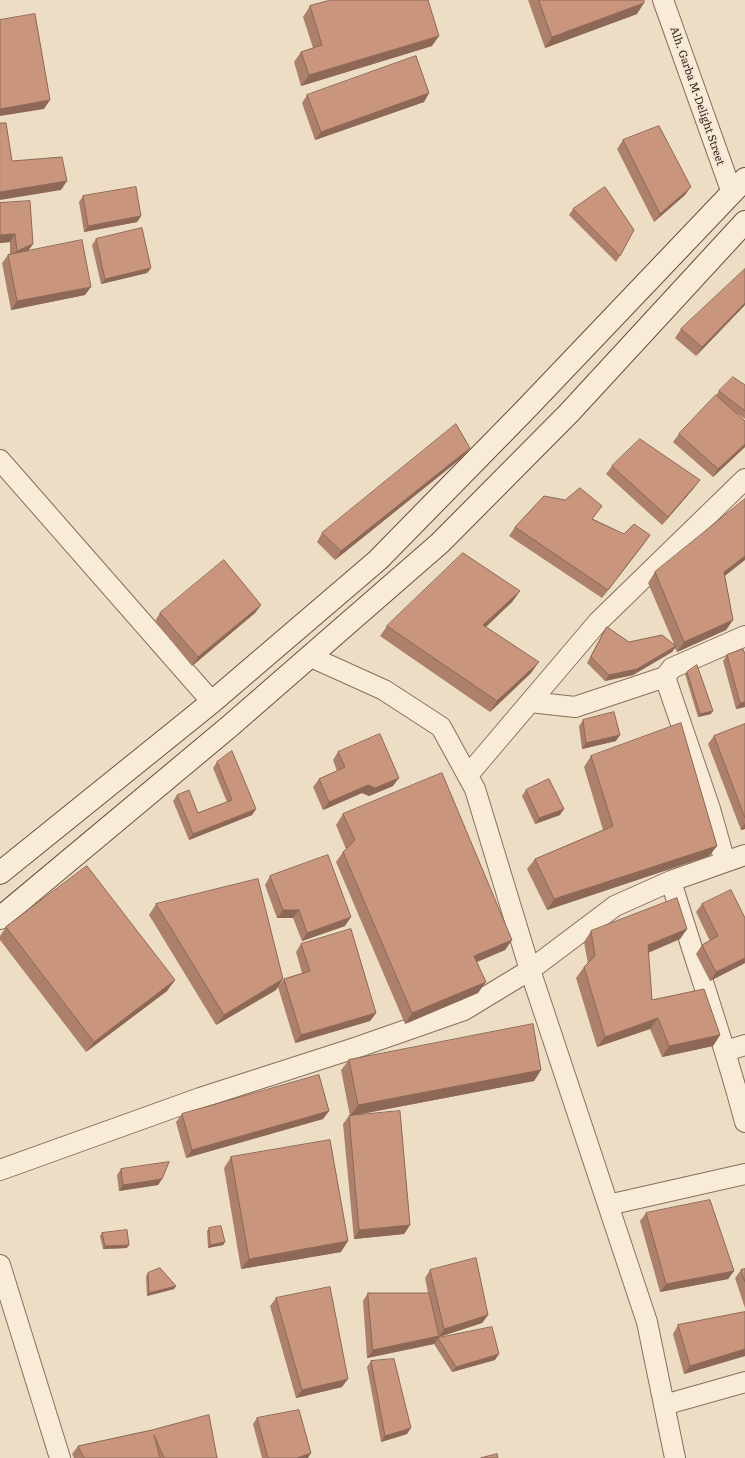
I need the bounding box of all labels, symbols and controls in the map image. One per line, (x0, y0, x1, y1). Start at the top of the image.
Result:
street label: Alh. Garba M-Delight Street (667, 25, 727, 167)

